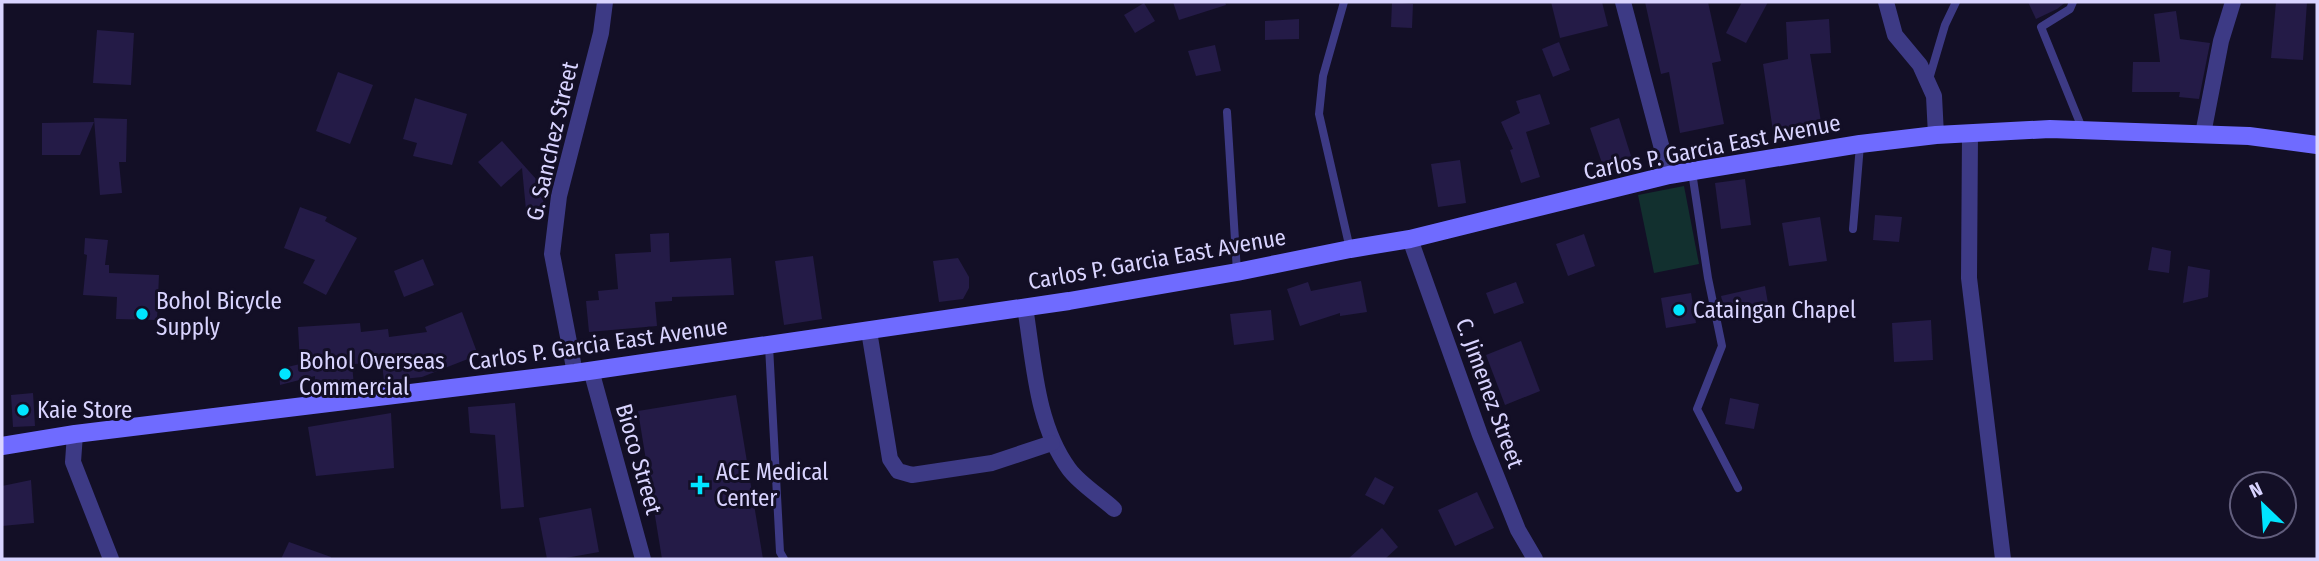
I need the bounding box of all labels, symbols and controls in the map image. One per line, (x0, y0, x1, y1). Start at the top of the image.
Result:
street label: G. Sanchez Street (520, 58, 584, 223)
street label: Carlos P. Garcia East Avenue (1581, 108, 1843, 186)
street label: Carlos P. Garcia East Avenue (1026, 223, 1288, 295)
place label: Bohol Bicycle Supply (156, 287, 282, 341)
place label: Cataingan Chapel (1693, 296, 1856, 324)
marker: Cataingan Chapel (1671, 302, 1687, 318)
marker: Bohol Bicycle Supply (134, 306, 150, 322)
street label: Carlos P. Garcia East Avenue (467, 312, 729, 376)
street label: C. Jimenez Street (1450, 314, 1530, 472)
place label: Bohol Overseas Commercial (299, 347, 445, 401)
marker: Bohol Overseas Commercial (277, 366, 293, 382)
place label: Kaie Store (37, 396, 132, 424)
street label: Bioco Street (610, 400, 668, 518)
marker: Kaie Store (15, 402, 31, 418)
place label: ACE Medical Center (716, 458, 828, 512)
north arrow (2228, 470, 2298, 540)
marker: ACE Medical Center (690, 475, 710, 495)
text: N (2246, 477, 2266, 503)

